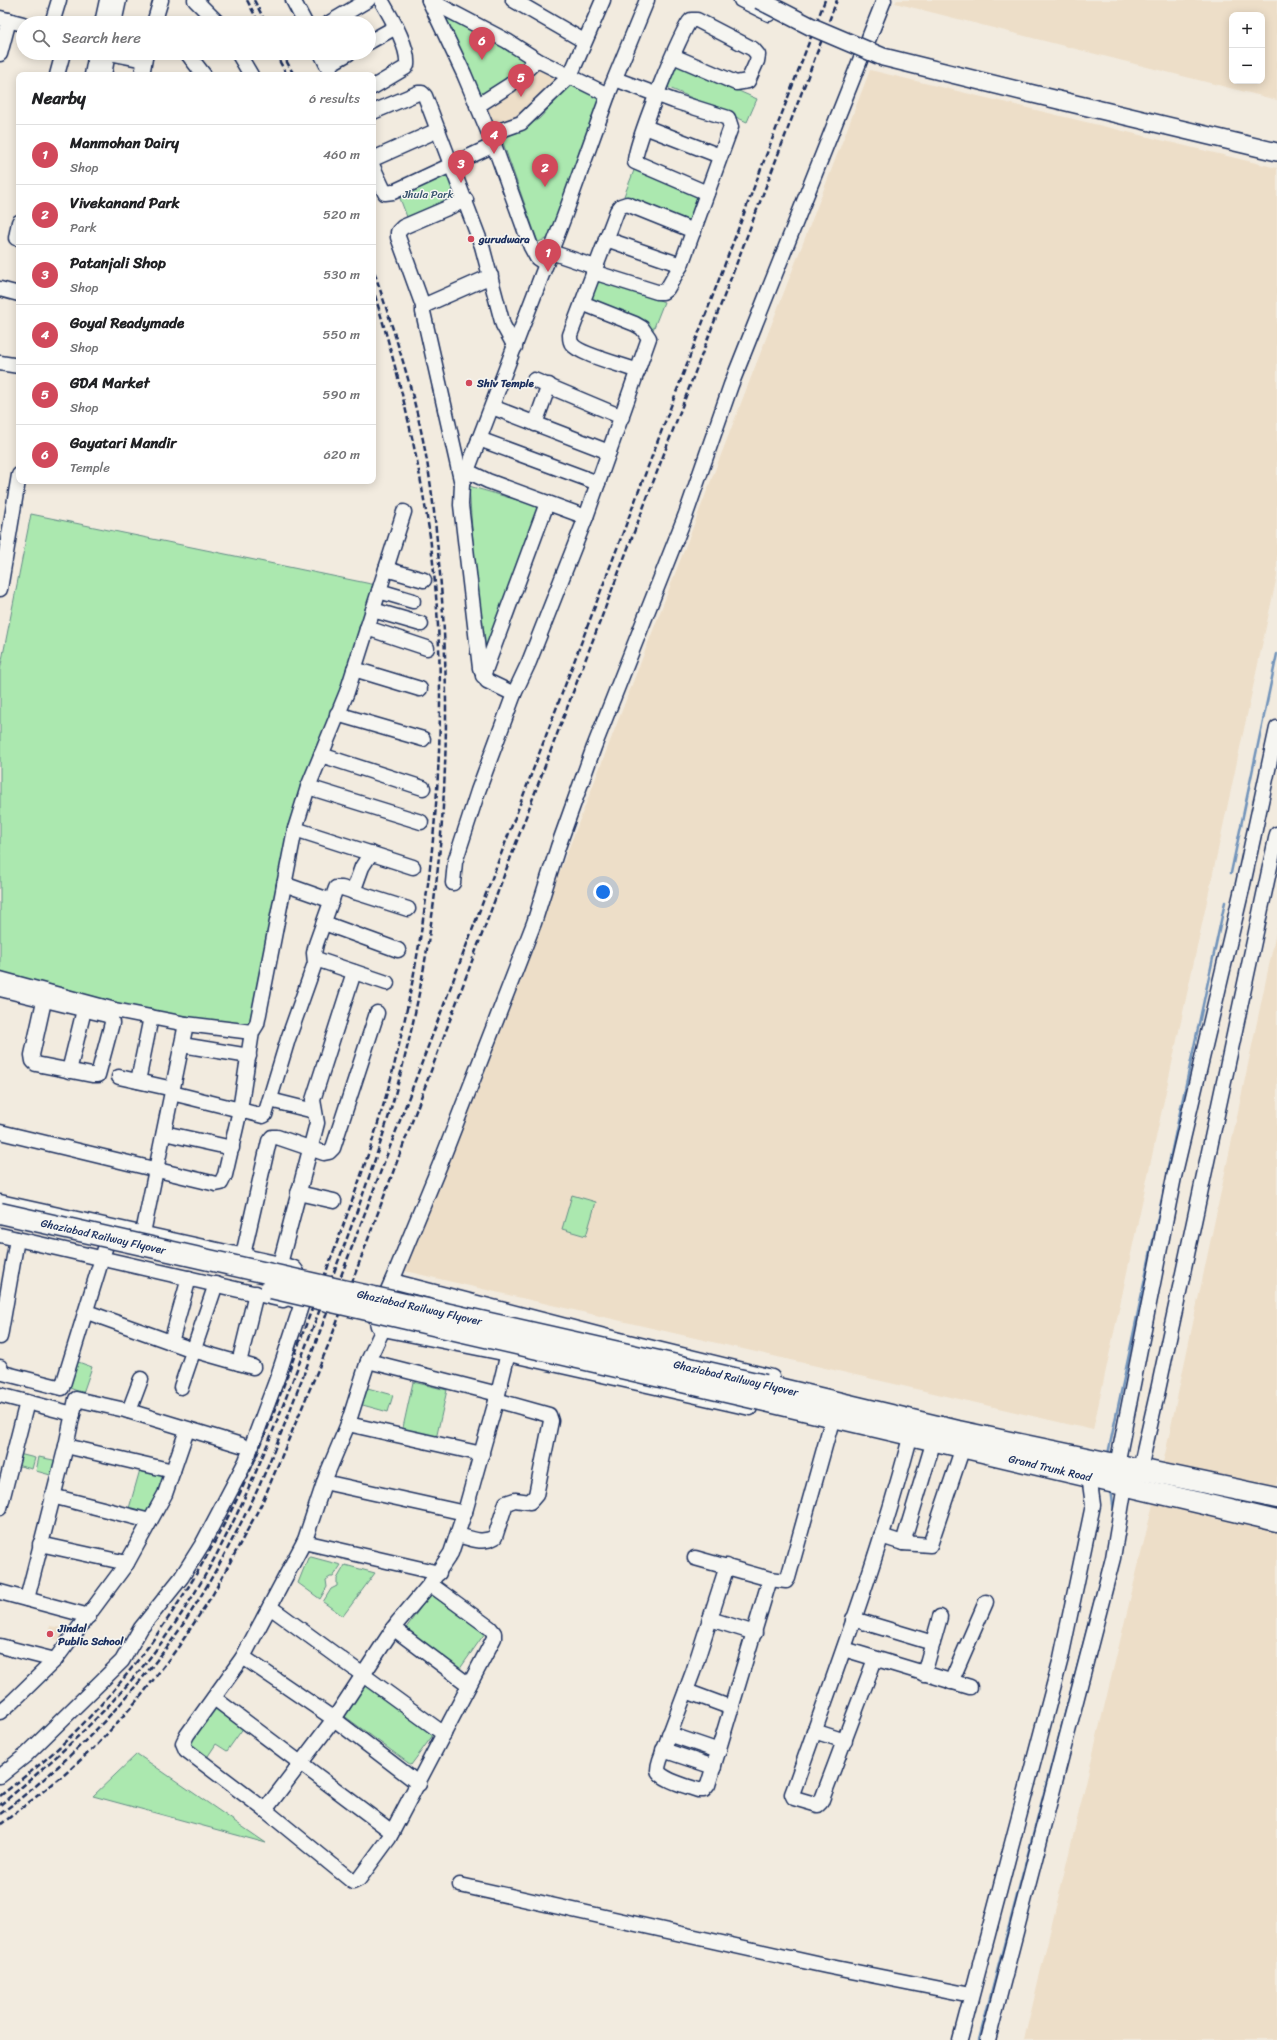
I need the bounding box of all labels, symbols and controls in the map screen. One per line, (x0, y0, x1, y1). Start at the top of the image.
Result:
map controls (1229, 12, 1265, 84)
button: + (1229, 12, 1265, 48)
search box (16, 16, 376, 60)
text: Search here (62, 25, 141, 51)
icon: search (30, 27, 52, 49)
pin: 6 (469, 27, 495, 60)
button: − (1229, 48, 1265, 84)
pin: 5 (508, 64, 534, 97)
text: Nearby (32, 83, 86, 113)
text: 6 results (309, 87, 360, 110)
pin: 4 (481, 121, 507, 154)
text: Manmohan Dairy (70, 130, 179, 156)
text: 1 (42, 143, 48, 166)
text: 460 m (323, 143, 360, 166)
pin: 3 (448, 150, 474, 183)
pin: 2 (532, 154, 558, 187)
text: Shop (70, 156, 98, 179)
park label: Jhula Park (402, 185, 453, 204)
text: Vivekanand Park (70, 190, 180, 216)
text: 2 (41, 203, 49, 226)
text: 520 m (323, 203, 360, 226)
text: Park (70, 216, 97, 239)
place label: gurudwara (478, 230, 530, 249)
marker: gurudwara (466, 234, 476, 244)
pin: 1 (535, 239, 561, 272)
text: Patanjali Shop (70, 250, 166, 276)
text: 3 (41, 263, 49, 286)
text: 530 m (323, 263, 360, 286)
text: Shop (70, 276, 98, 299)
text: Goyal Readymade (70, 310, 184, 336)
text: 4 (41, 323, 49, 346)
text: 550 m (323, 323, 360, 346)
text: Shop (70, 336, 98, 359)
text: GDA Market (70, 370, 150, 396)
place label: Shiv Temple (476, 374, 535, 393)
marker: Shiv Temple (464, 378, 474, 388)
text: 5 (41, 383, 49, 406)
text: 590 m (322, 383, 360, 406)
text: Shop (70, 396, 98, 419)
text: Gayatari Mandir (70, 430, 177, 456)
text: 6 (41, 443, 49, 466)
text: 620 m (324, 443, 360, 466)
text: Temple (70, 456, 110, 479)
your location (593, 882, 613, 902)
street label: Ghaziabad Railway Flyover (39, 1213, 169, 1260)
street label: Ghaziabad Railway Flyover (355, 1285, 485, 1331)
street label: Ghaziabad Railway Flyover (672, 1355, 801, 1402)
street label: Grand Trunk Road (1007, 1449, 1095, 1487)
place label: Jindal Public School (57, 1619, 124, 1651)
marker: Jindal Public School (45, 1629, 55, 1639)

